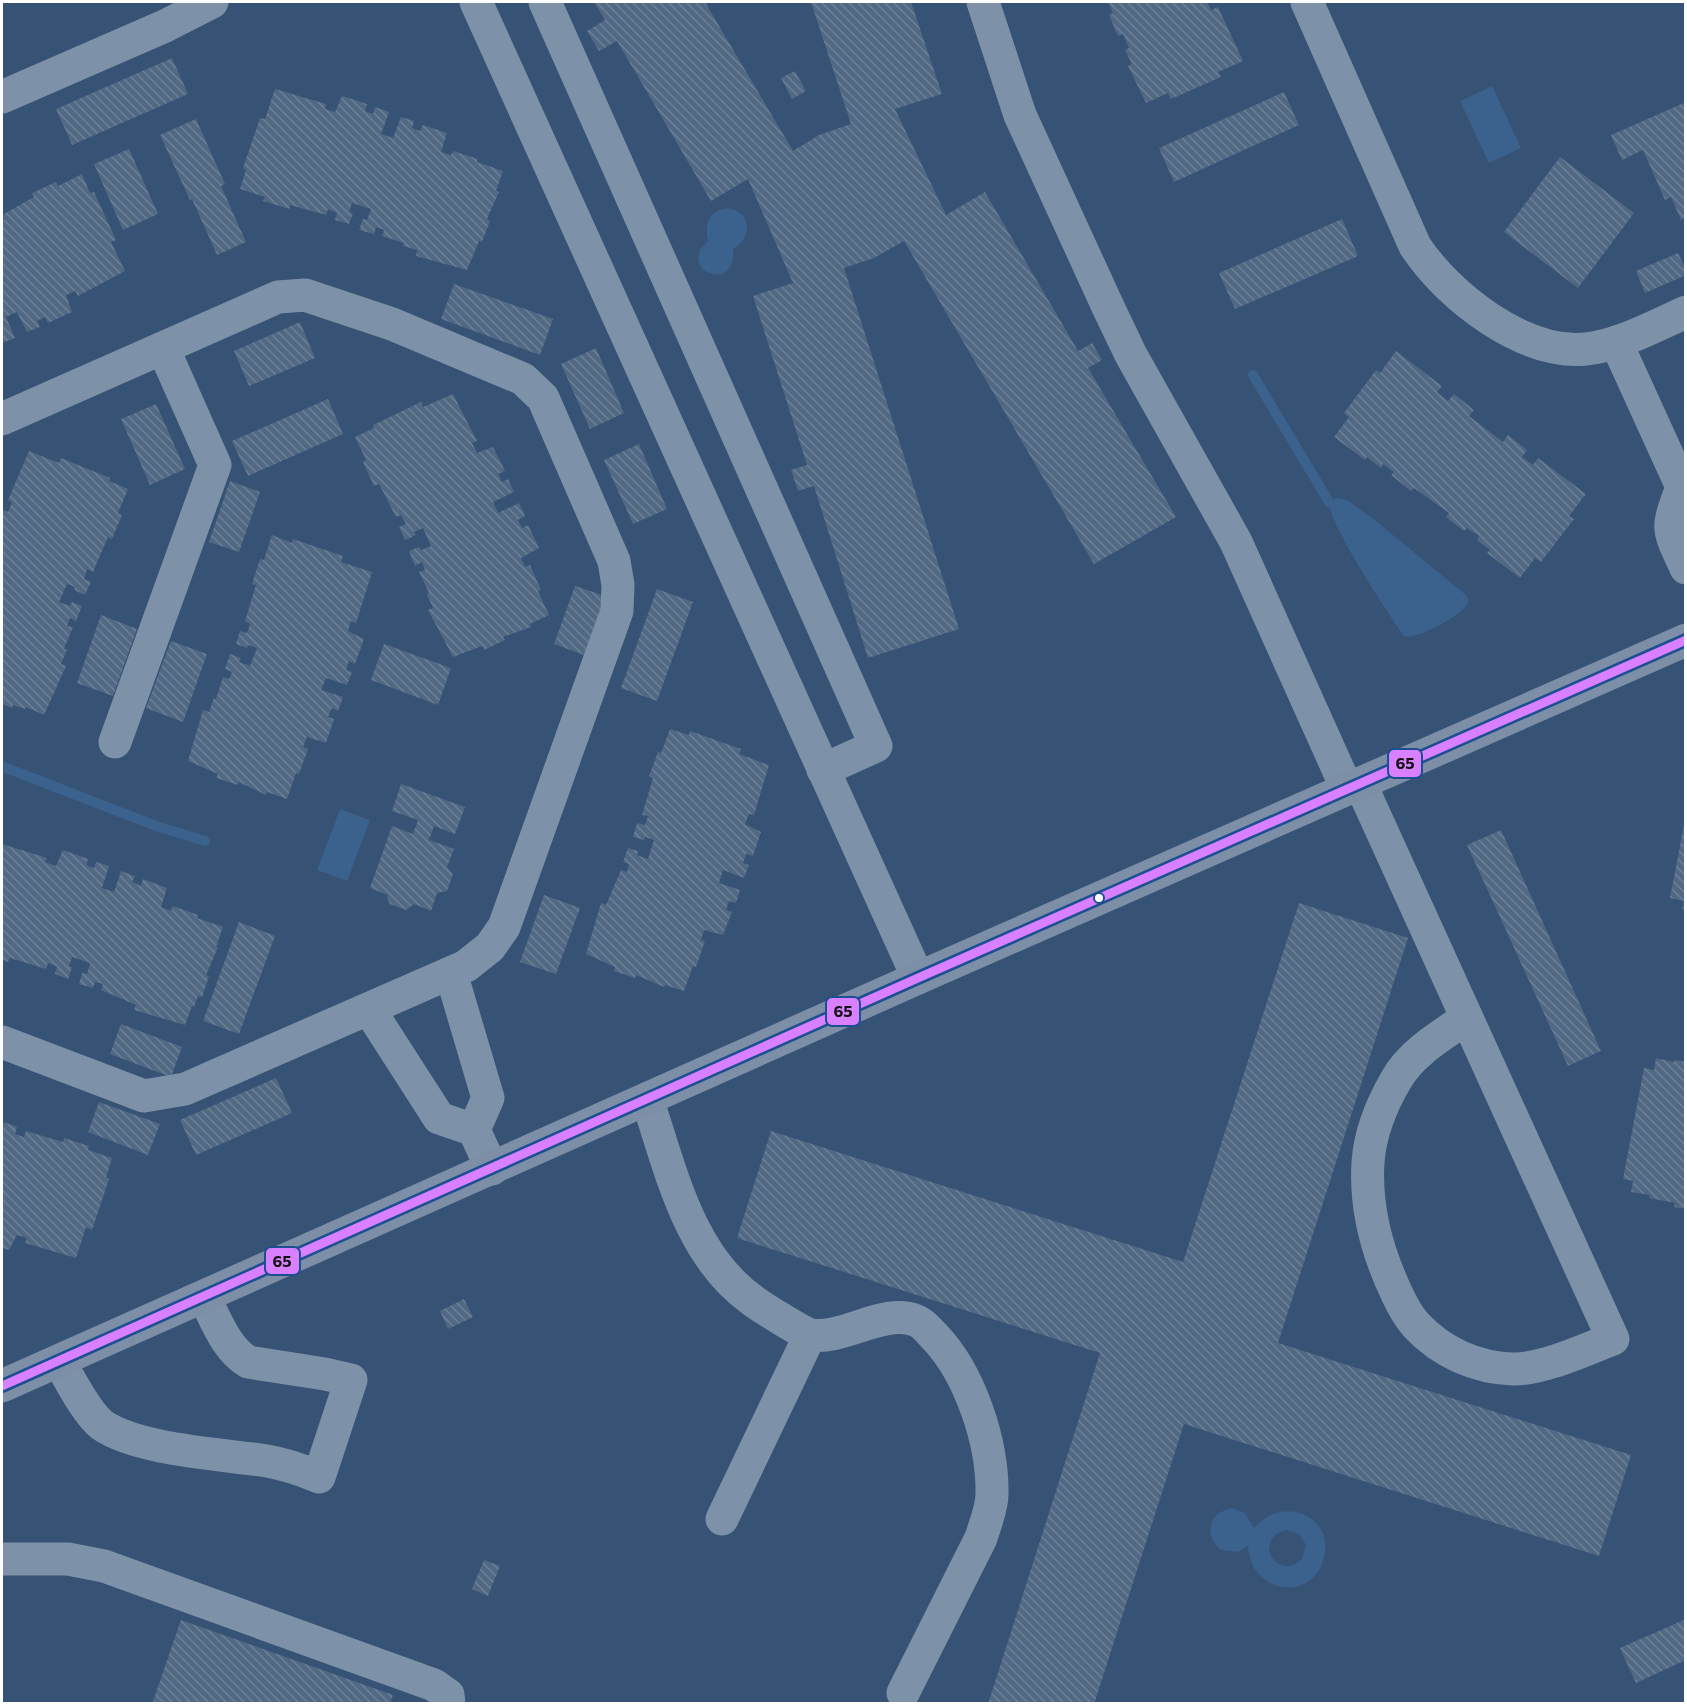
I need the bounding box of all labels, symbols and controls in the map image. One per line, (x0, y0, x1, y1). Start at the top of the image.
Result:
line badge: 65 (1388, 749, 1422, 778)
text: 65 (1395, 753, 1415, 772)
unlabelled marker (1093, 892, 1105, 904)
line badge: 65 (826, 997, 860, 1026)
text: 65 (833, 1001, 853, 1020)
line badge: 65 (265, 1247, 300, 1275)
text: 65 (272, 1251, 292, 1270)

